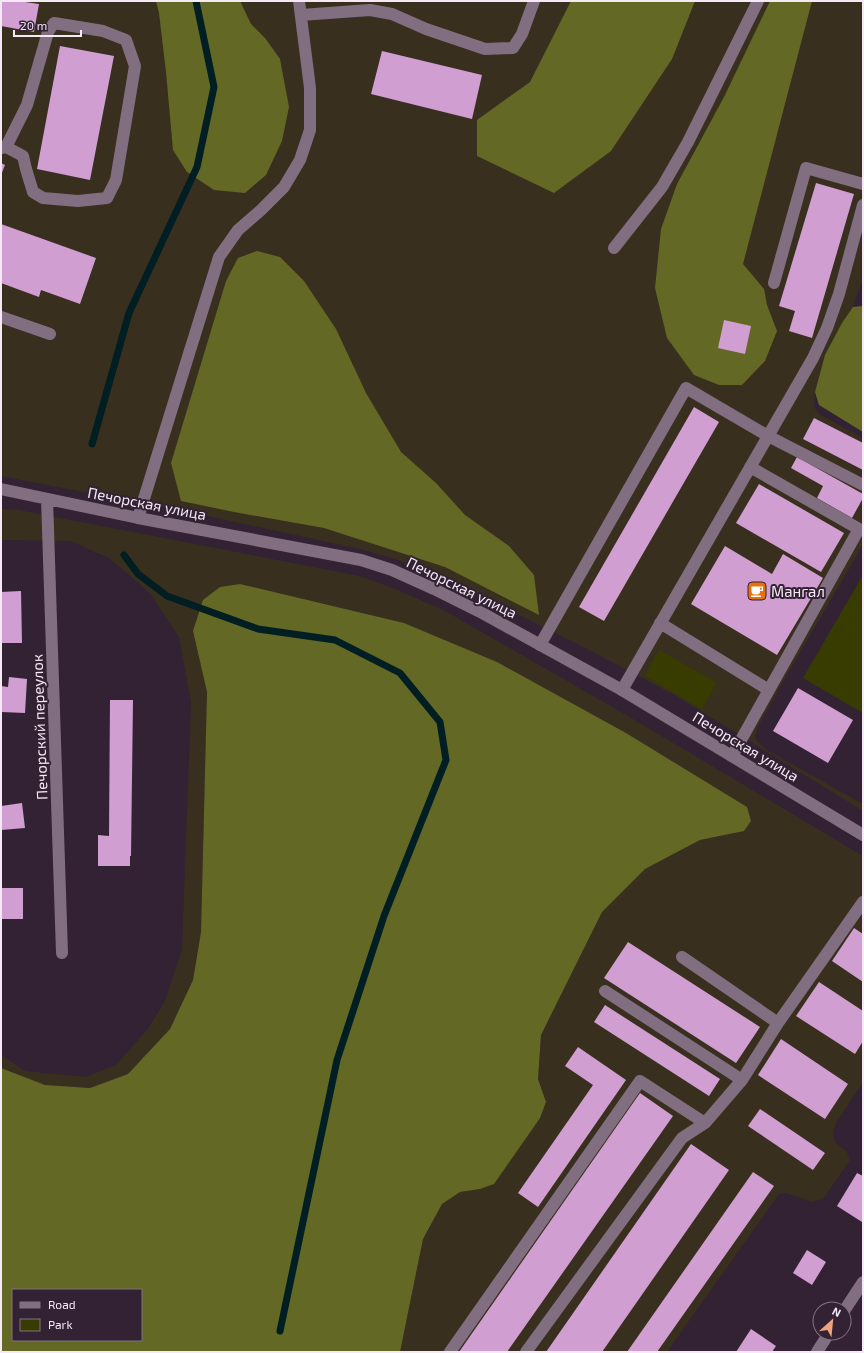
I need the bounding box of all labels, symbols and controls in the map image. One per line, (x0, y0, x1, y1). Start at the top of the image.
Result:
scale bar (14, 12, 81, 38)
text: 20 m (20, 18, 47, 32)
street label: Печорская улица (86, 483, 208, 524)
street label: Печорская улица (403, 552, 520, 622)
cafe icon: Мангал (746, 580, 768, 602)
place label: Мангал (771, 582, 825, 600)
street label: Печорский переулок (27, 654, 52, 800)
street label: Печорская улица (689, 707, 802, 786)
legend (12, 1289, 142, 1341)
text: Road (48, 1297, 76, 1311)
north arrow (812, 1301, 852, 1341)
text: N (830, 1304, 843, 1319)
text: Park (48, 1317, 73, 1331)

